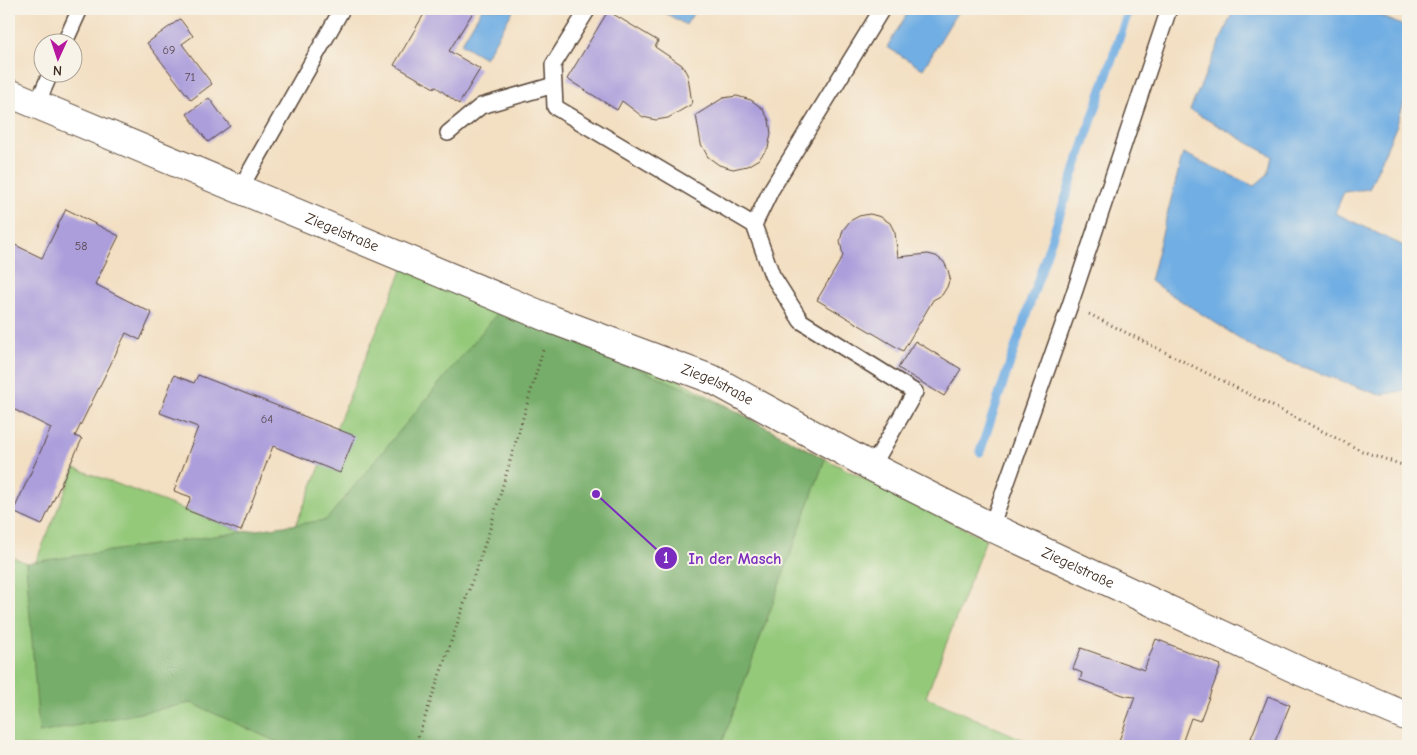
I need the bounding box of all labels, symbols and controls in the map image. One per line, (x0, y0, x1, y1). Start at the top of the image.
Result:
north arrow (32, 32, 82, 82)
house number: 69 (163, 43, 175, 57)
text: N (52, 62, 62, 79)
house number: 71 (185, 70, 195, 84)
street label: Ziegelstraße (303, 209, 382, 255)
house number: 58 (75, 239, 87, 253)
street label: Ziegelstraße (679, 360, 757, 409)
house number: 64 (261, 412, 273, 426)
callout: In der Masch (653, 543, 791, 574)
street label: Ziegelstraße (1039, 543, 1118, 592)
text: 1 (663, 549, 669, 567)
text: In der Masch (688, 550, 782, 568)

